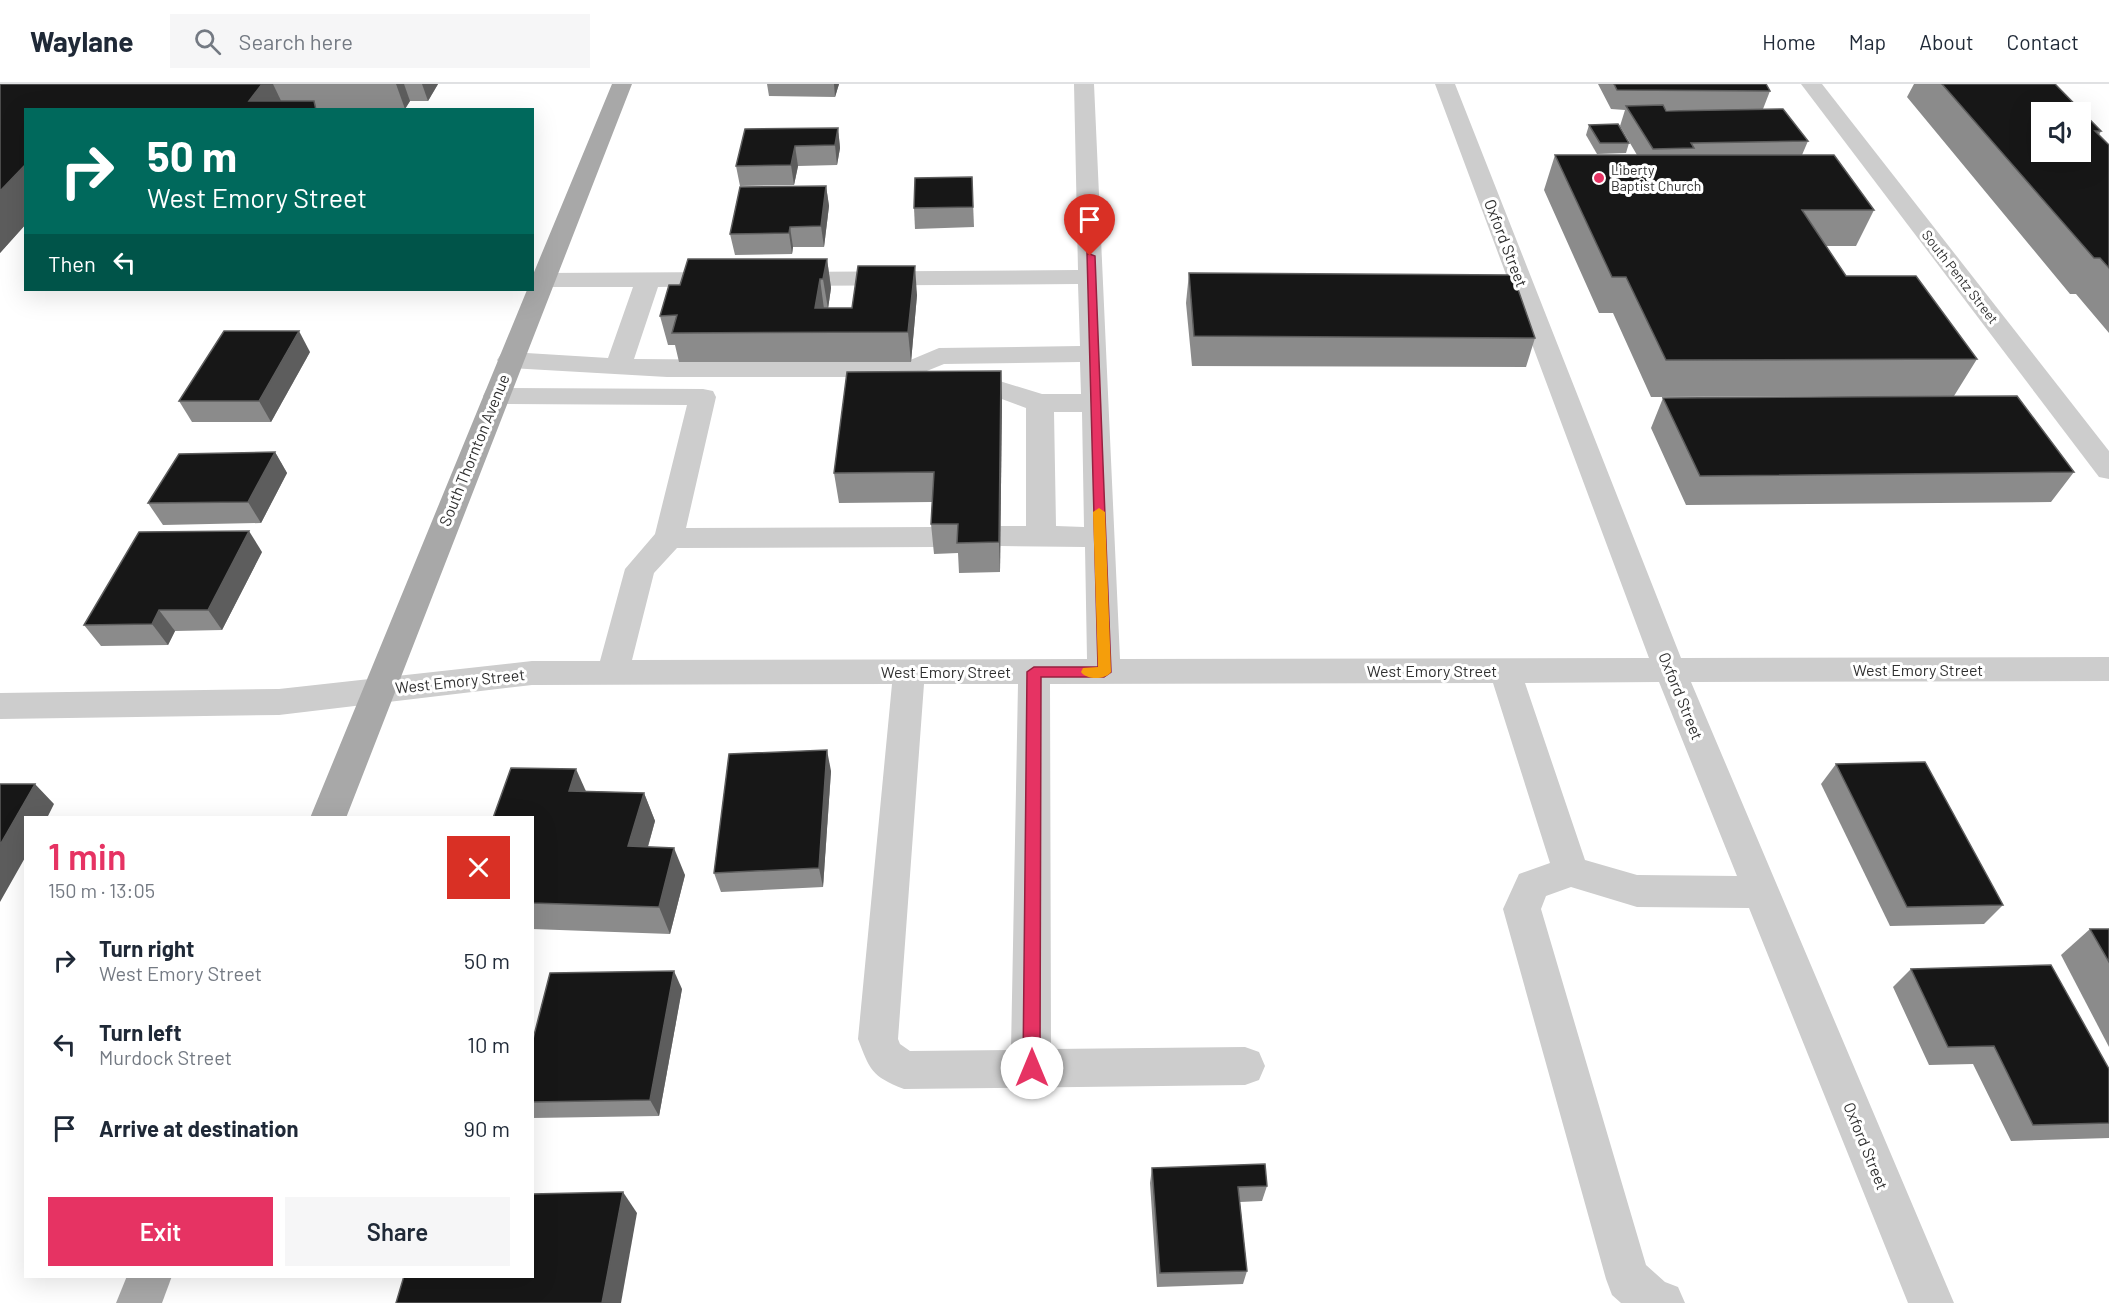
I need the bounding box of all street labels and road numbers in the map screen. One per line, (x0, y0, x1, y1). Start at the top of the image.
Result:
street label: Oxford Street (1481, 196, 1532, 289)
street label: South Pentz Street (1919, 226, 2002, 327)
street label: South Thornton Avenue (434, 371, 513, 529)
street label: Oxford Street (1655, 649, 1708, 742)
street label: West Emory Street (1853, 660, 1983, 679)
street label: West Emory Street (1367, 661, 1497, 680)
street label: West Emory Street (881, 662, 1011, 681)
street label: West Emory Street (394, 664, 526, 697)
street label: Oxford Street (1840, 1099, 1893, 1192)

